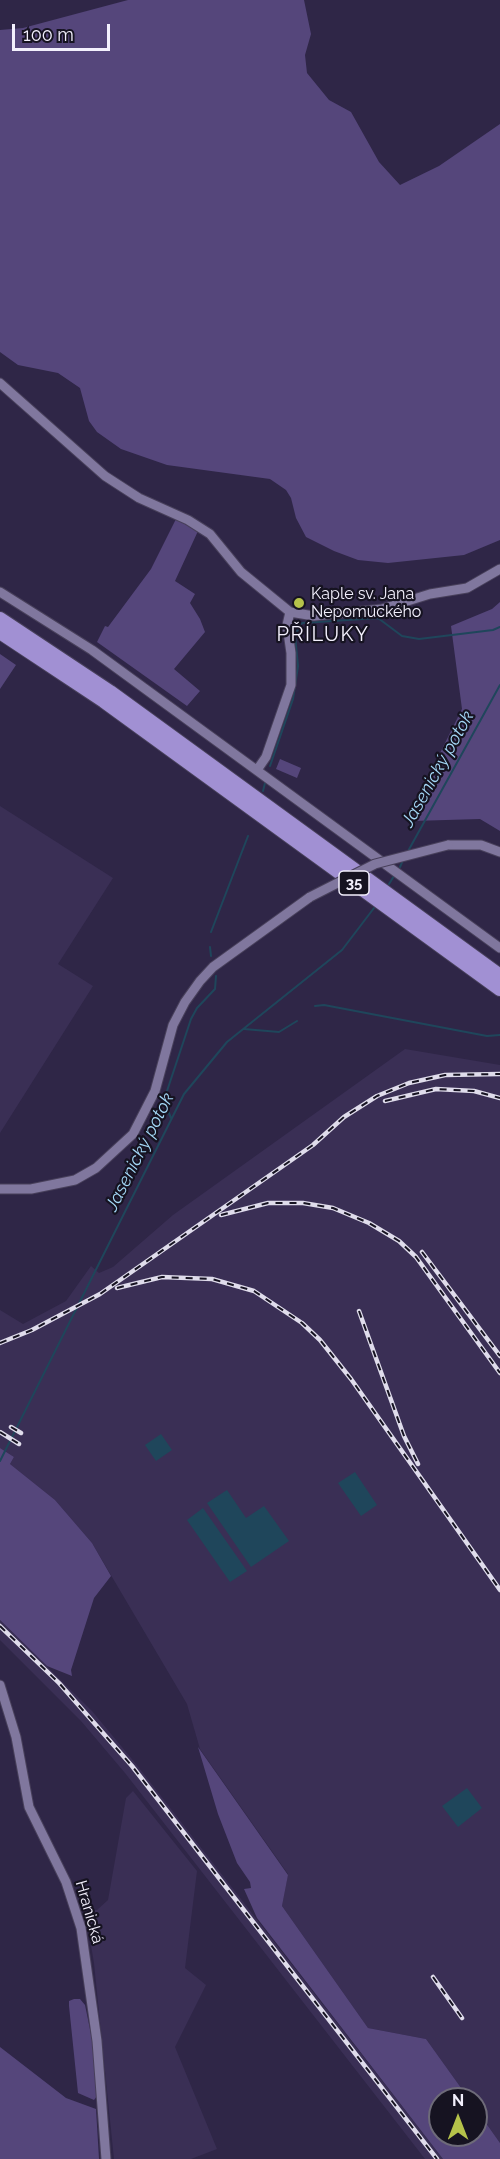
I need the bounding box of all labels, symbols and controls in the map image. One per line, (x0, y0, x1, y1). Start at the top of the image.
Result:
scale bar (15, 12, 112, 50)
text: 100 m (23, 24, 74, 45)
place label: Kaple sv. Jana Nepomuckého (311, 584, 421, 622)
marker: Kaple sv. Jana Nepomuckého (292, 596, 306, 610)
district label: PŘÍLUKY (277, 623, 369, 647)
water label: Jasenický potok (397, 707, 479, 831)
road number: 35 (339, 871, 369, 895)
water label: Jasenický potok (101, 1089, 179, 1215)
street label: Hranická (71, 1878, 107, 1946)
north arrow (428, 2087, 488, 2147)
text: N (452, 2091, 464, 2110)

